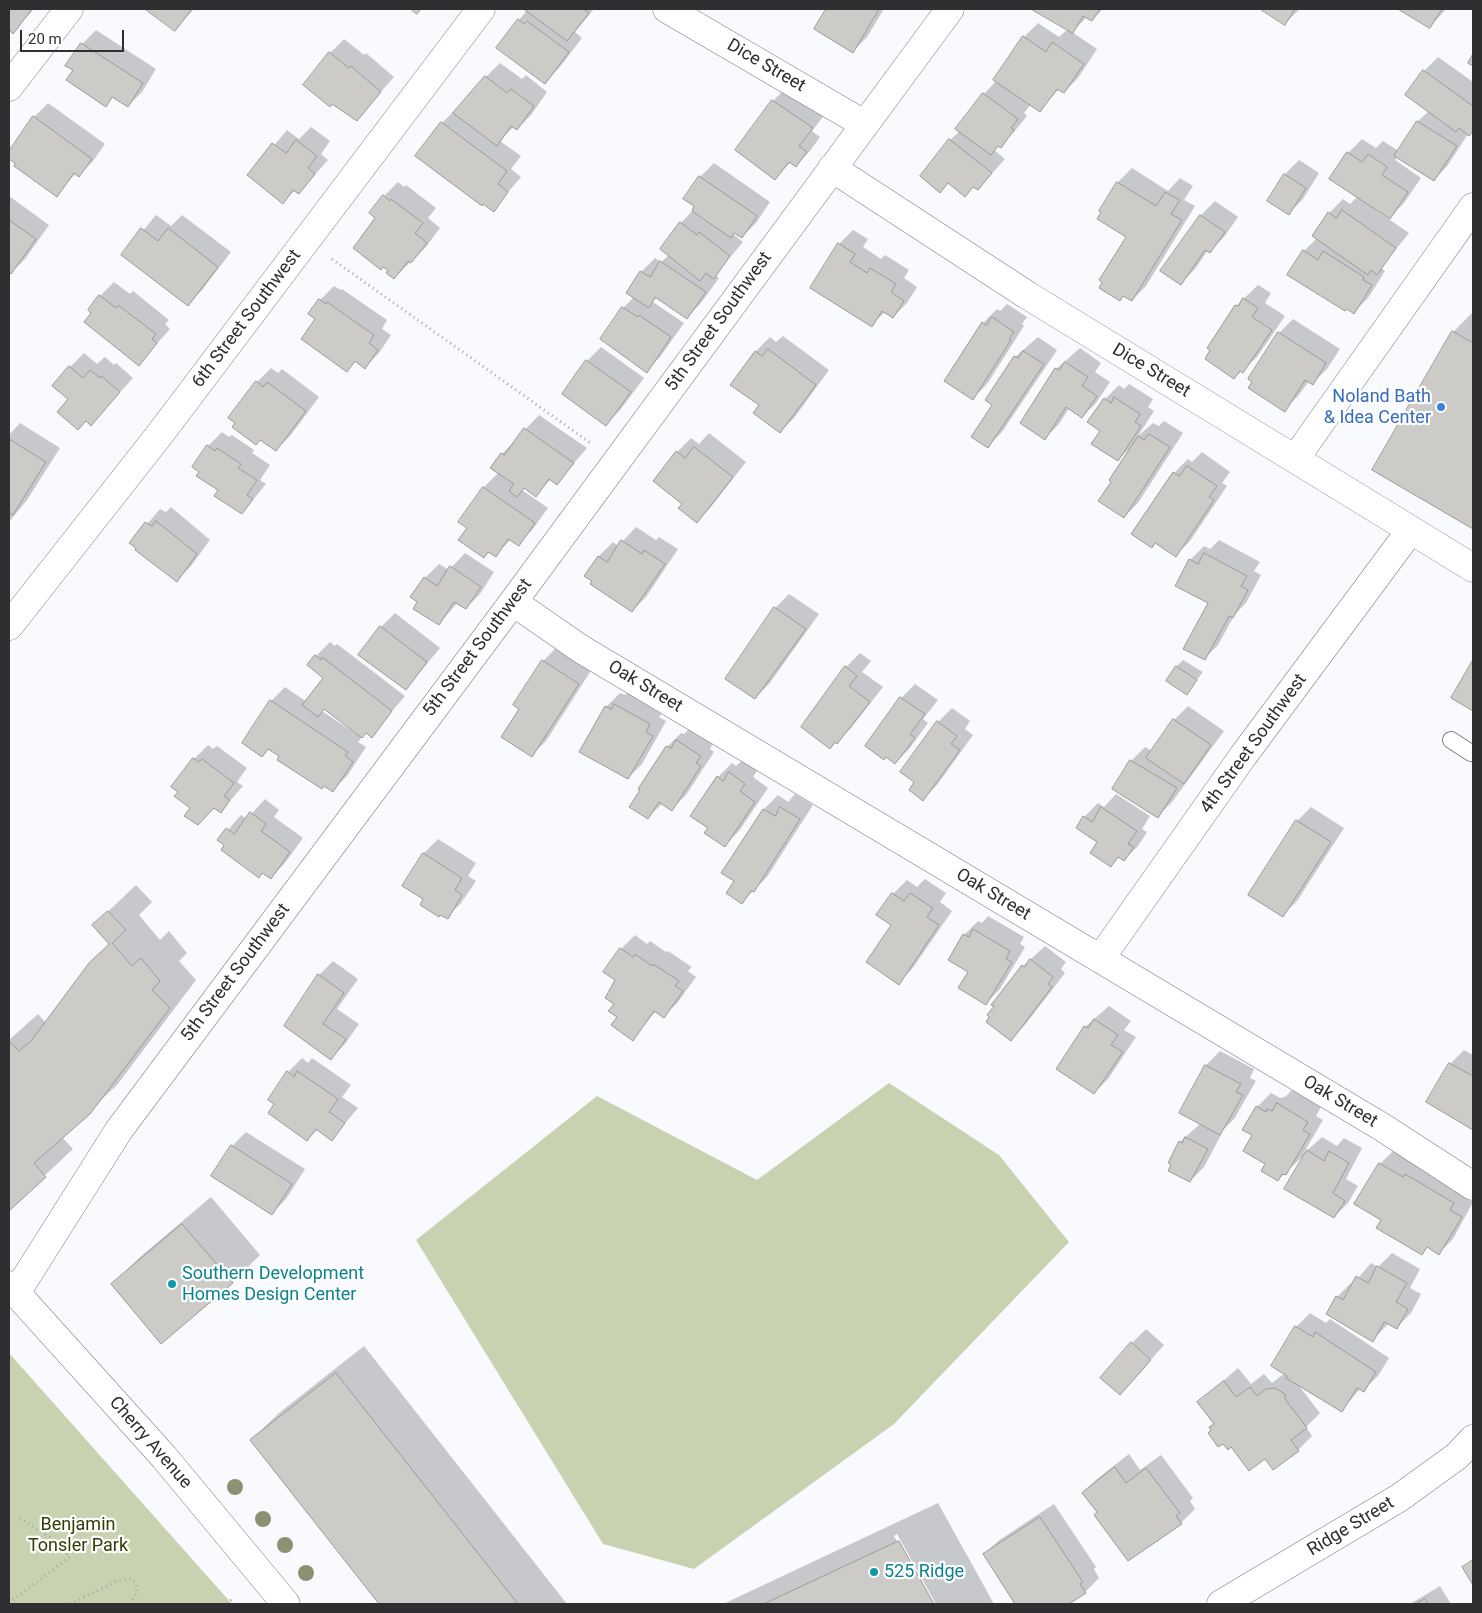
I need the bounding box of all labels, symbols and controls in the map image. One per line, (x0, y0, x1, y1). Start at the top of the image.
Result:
scale bar (22, 20, 126, 52)
text: 20 m (28, 30, 62, 48)
street label: Dice Street (723, 35, 809, 97)
street label: 6th Street Southwest (188, 246, 306, 392)
street label: 5th Street Southwest (661, 248, 777, 396)
street label: Dice Street (1108, 339, 1194, 403)
place label: Noland Bath & Idea Center (1324, 386, 1431, 428)
marker: Noland Bath & Idea Center (1435, 401, 1447, 413)
street label: 5th Street Southwest (419, 575, 537, 721)
street label: Oak Street (604, 656, 686, 718)
street label: 4th Street Southwest (1196, 670, 1312, 818)
street label: Oak Street (952, 864, 1034, 926)
street label: 5th Street Southwest (177, 900, 295, 1046)
street label: Oak Street (1299, 1071, 1381, 1133)
place label: Southern Development Homes Design Center (182, 1263, 364, 1306)
marker: Southern Development Homes Design Center (166, 1278, 178, 1290)
street label: Cherry Avenue (104, 1392, 196, 1494)
street label: Ridge Street (1304, 1493, 1398, 1561)
park label: Benjamin Tonsler Park (28, 1514, 128, 1556)
place label: 525 Ridge (884, 1561, 964, 1583)
marker: 525 Ridge (868, 1566, 880, 1578)

